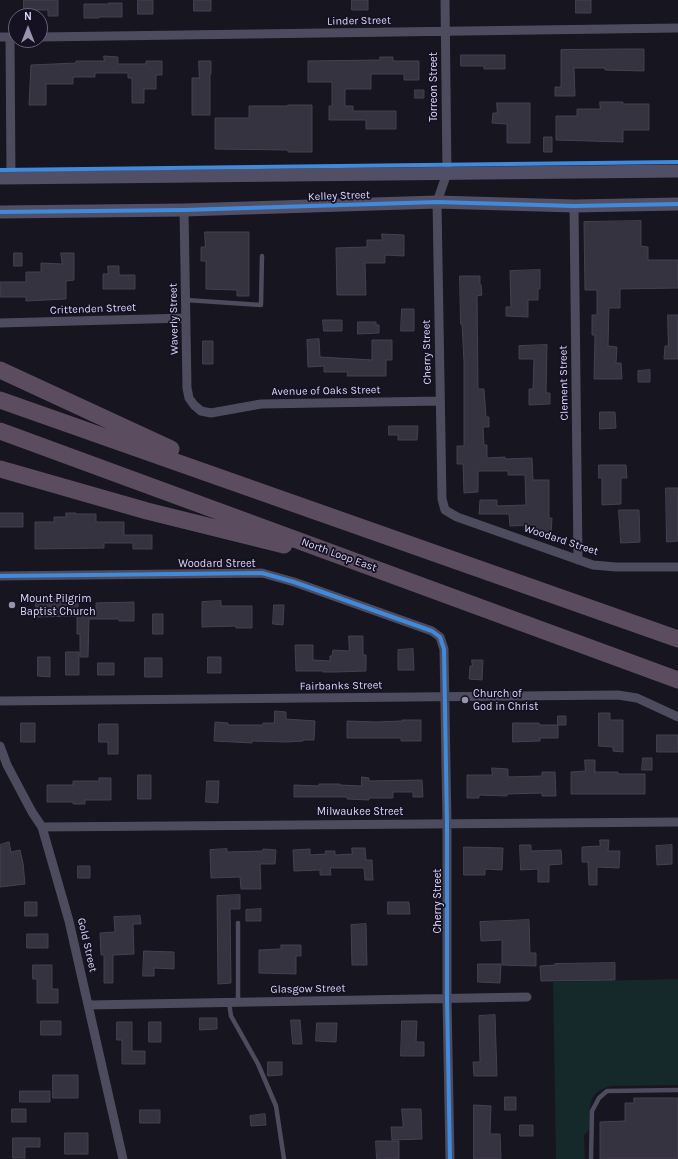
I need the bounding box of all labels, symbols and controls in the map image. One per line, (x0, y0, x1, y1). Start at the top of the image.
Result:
north arrow (8, 8, 48, 48)
text: N (24, 10, 32, 23)
street label: Linder Street (327, 14, 391, 28)
street label: Torreon Street (427, 52, 441, 122)
street label: Kelley Street (308, 188, 370, 204)
street label: Waverly Street (167, 283, 181, 355)
street label: Crittenden Street (50, 301, 136, 317)
street label: Cherry Street (420, 319, 434, 385)
street label: Clement Street (557, 345, 571, 421)
street label: Avenue of Oaks Street (271, 383, 381, 399)
street label: Woodard Street (522, 522, 600, 558)
street label: North Loop East (300, 535, 378, 575)
street label: Woodard Street (178, 557, 256, 571)
place label: Mount Pilgrim Baptist Church (20, 592, 96, 618)
marker: Mount Pilgrim Baptist Church (7, 600, 17, 610)
street label: Fairbanks Street (299, 679, 383, 693)
place label: Church of God in Christ (473, 687, 538, 713)
marker: Church of God in Christ (460, 695, 470, 705)
street label: Milwaukee Street (317, 805, 403, 819)
street label: Cherry Street (431, 869, 445, 933)
street label: Gold Street (74, 916, 100, 974)
street label: Glasgow Street (270, 982, 346, 996)

